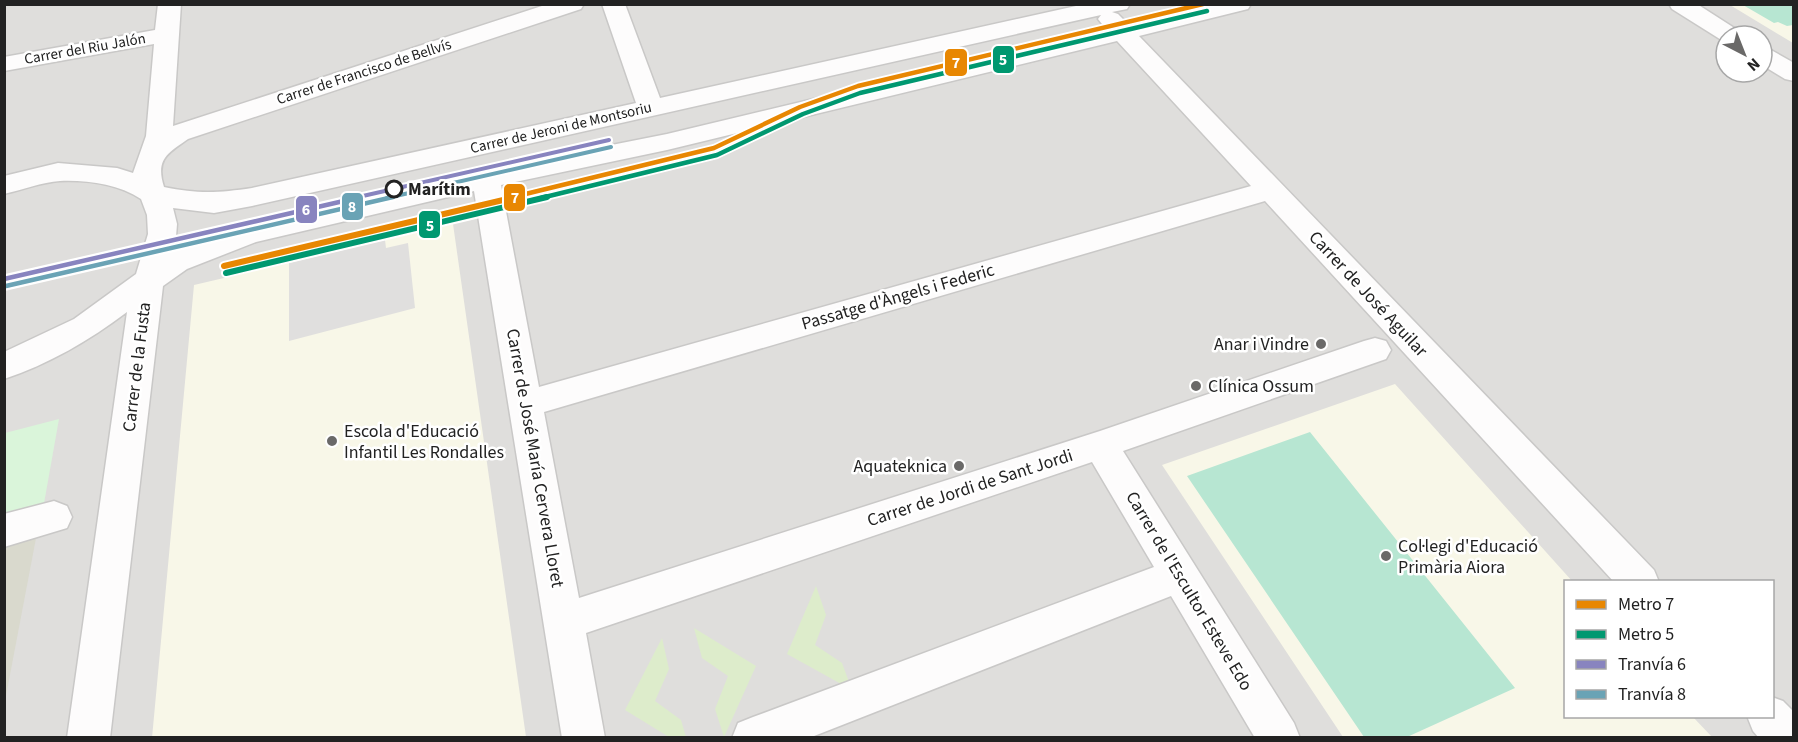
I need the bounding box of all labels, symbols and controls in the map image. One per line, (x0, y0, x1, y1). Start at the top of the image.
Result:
north arrow (1714, 24, 1774, 84)
street label: Carrer del Riu Jalón (23, 28, 147, 70)
street label: Carrer de Francisco de Bellvís (274, 34, 454, 110)
line badge: 5 (992, 45, 1015, 74)
line badge: 7 (944, 48, 968, 77)
text: 5 (999, 49, 1007, 71)
text: 7 (952, 52, 960, 74)
text: N (1742, 53, 1765, 76)
street label: Carrer de Jeroni de Montsoriu (468, 97, 654, 159)
place label: Marítim (408, 177, 471, 202)
marker: Marítim (385, 180, 403, 198)
line badge: 7 (503, 183, 526, 212)
text: 7 (511, 187, 519, 209)
line badge: 8 (341, 192, 364, 221)
line badge: 6 (295, 195, 318, 224)
text: 8 (348, 196, 356, 218)
text: 6 (302, 199, 310, 221)
line badge: 5 (418, 210, 441, 239)
text: 5 (426, 215, 434, 237)
street label: Carrer de José Aguilar (1303, 225, 1434, 363)
street label: Passatge d'Àngels i Federic (799, 257, 997, 337)
street label: Carrer de la Fusta (117, 301, 157, 433)
street label: Carrer de José María Cervera Lloret (500, 327, 570, 589)
place label: Anar i Vindre (1214, 332, 1309, 357)
marker: Anar i Vindre (1314, 337, 1328, 351)
place label: Clínica Ossum (1208, 374, 1314, 399)
marker: Clínica Ossum (1189, 379, 1203, 393)
place label: Escola d'Educació Infantil Les Rondalles (344, 419, 504, 465)
marker: Escola d'Educació Infantil Les Rondalles (325, 434, 339, 448)
street label: Carrer de Jordi de Sant Jordi (864, 443, 1076, 533)
place label: Aquateknica (854, 454, 947, 479)
marker: Aquateknica (952, 459, 966, 473)
street label: Carrer de l'Escultor Esteve Edo (1119, 487, 1259, 695)
place label: Col·legi d'Educació Primària Aiora (1398, 534, 1538, 580)
marker: Col·legi d'Educació Primària Aiora (1379, 549, 1393, 563)
legend (1564, 580, 1774, 718)
text: Metro 7 (1618, 592, 1674, 617)
text: Metro 5 (1618, 622, 1674, 647)
text: Tranvía 6 (1618, 652, 1686, 677)
text: Tranvía 8 (1618, 682, 1686, 707)

